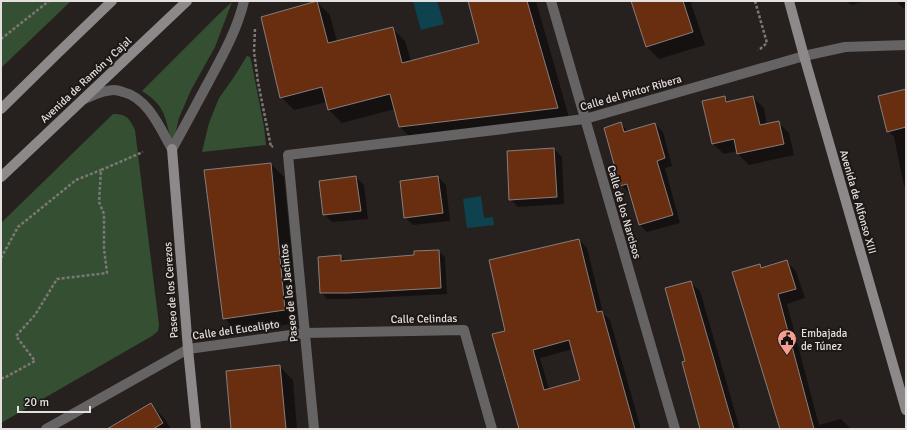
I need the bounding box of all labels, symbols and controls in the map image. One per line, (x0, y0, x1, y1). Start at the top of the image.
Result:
street label: Avenida de Ramón y Cajal (38, 34, 134, 126)
street label: Calle del Pintor Ribera (579, 72, 684, 114)
street label: Avenida de Alfonso XIII (837, 148, 879, 256)
street label: Calle de los Narcisos (604, 164, 644, 260)
street label: Paseo de los Cerezos (161, 241, 181, 339)
street label: Paseo de los Jacintos (277, 243, 301, 343)
street label: Calle Celindas (391, 312, 458, 326)
street label: Calle del Eucalipto (192, 317, 281, 343)
place label: Embajada de Túnez (801, 327, 848, 353)
public building icon: Embajada de Túnez (776, 328, 798, 356)
scale bar (18, 388, 90, 414)
text: 20 m (24, 395, 49, 410)

